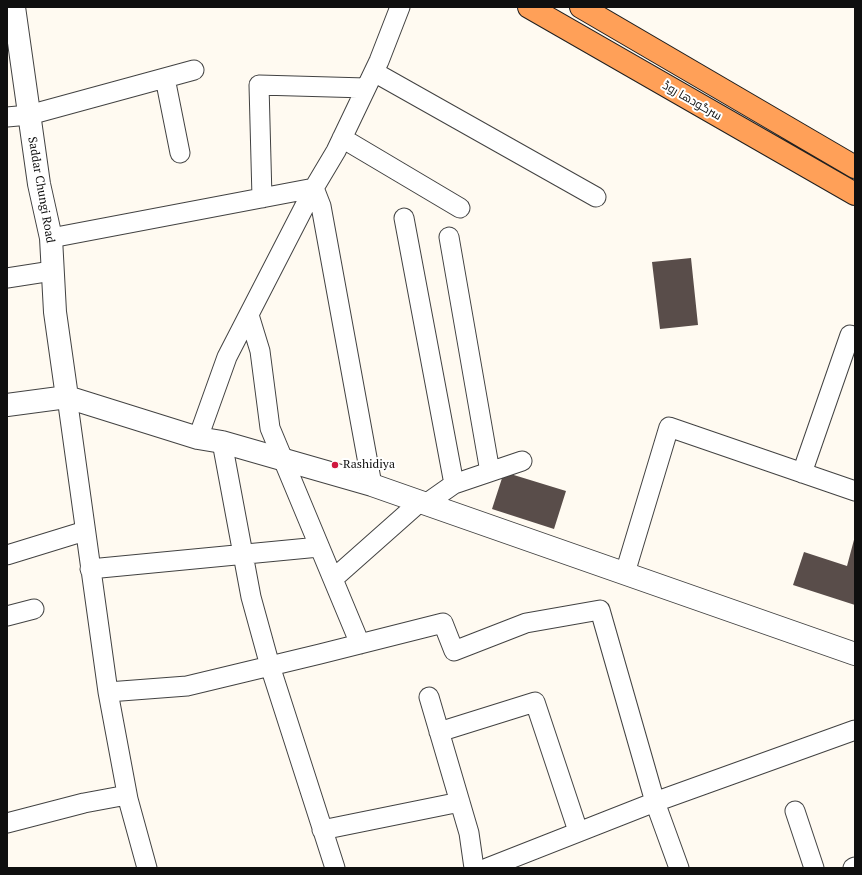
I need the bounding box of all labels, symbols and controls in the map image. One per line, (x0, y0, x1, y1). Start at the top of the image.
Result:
street label: سرگودھا روڈ (660, 78, 724, 124)
street label: Saddar Chungi Road (25, 136, 57, 244)
place label: Rashidiya (343, 458, 395, 472)
marker: Rashidiya (330, 460, 340, 470)

